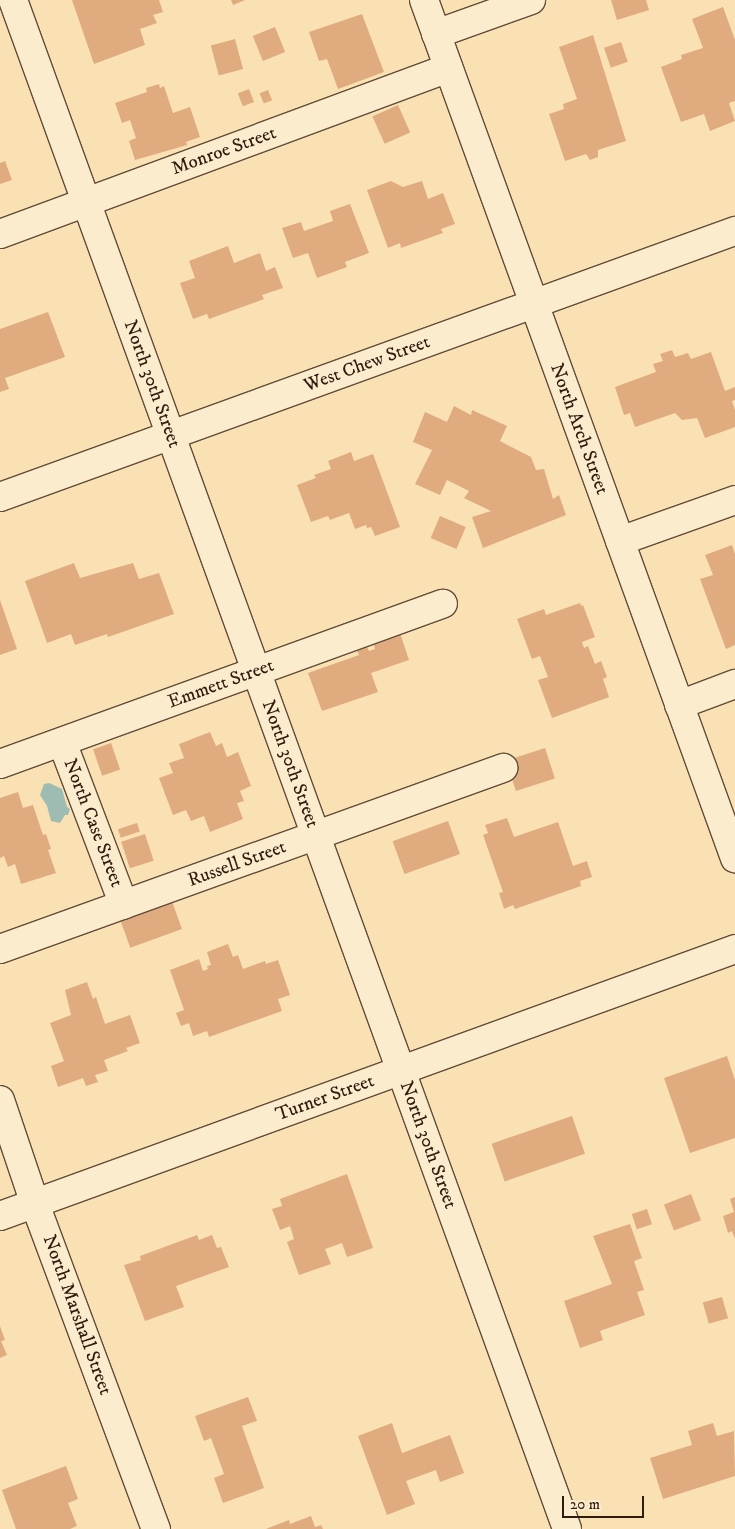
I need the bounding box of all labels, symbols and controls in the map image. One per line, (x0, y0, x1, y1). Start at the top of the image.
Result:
street label: Monroe Street (169, 122, 279, 180)
street label: North 30th Street (118, 317, 186, 451)
street label: West Chew Street (301, 331, 433, 397)
street label: North Arch Street (545, 360, 613, 498)
street label: Emmett Street (165, 654, 277, 714)
street label: North 30th Street (256, 697, 324, 831)
street label: North Case Street (58, 756, 128, 890)
street label: Russell Street (185, 836, 289, 892)
street label: Turner Street (273, 1070, 377, 1126)
street label: North 30th Street (394, 1078, 462, 1212)
street label: North Marshall Street (37, 1232, 117, 1398)
scale bar (565, 1486, 648, 1518)
text: 20 m (570, 1495, 600, 1514)

